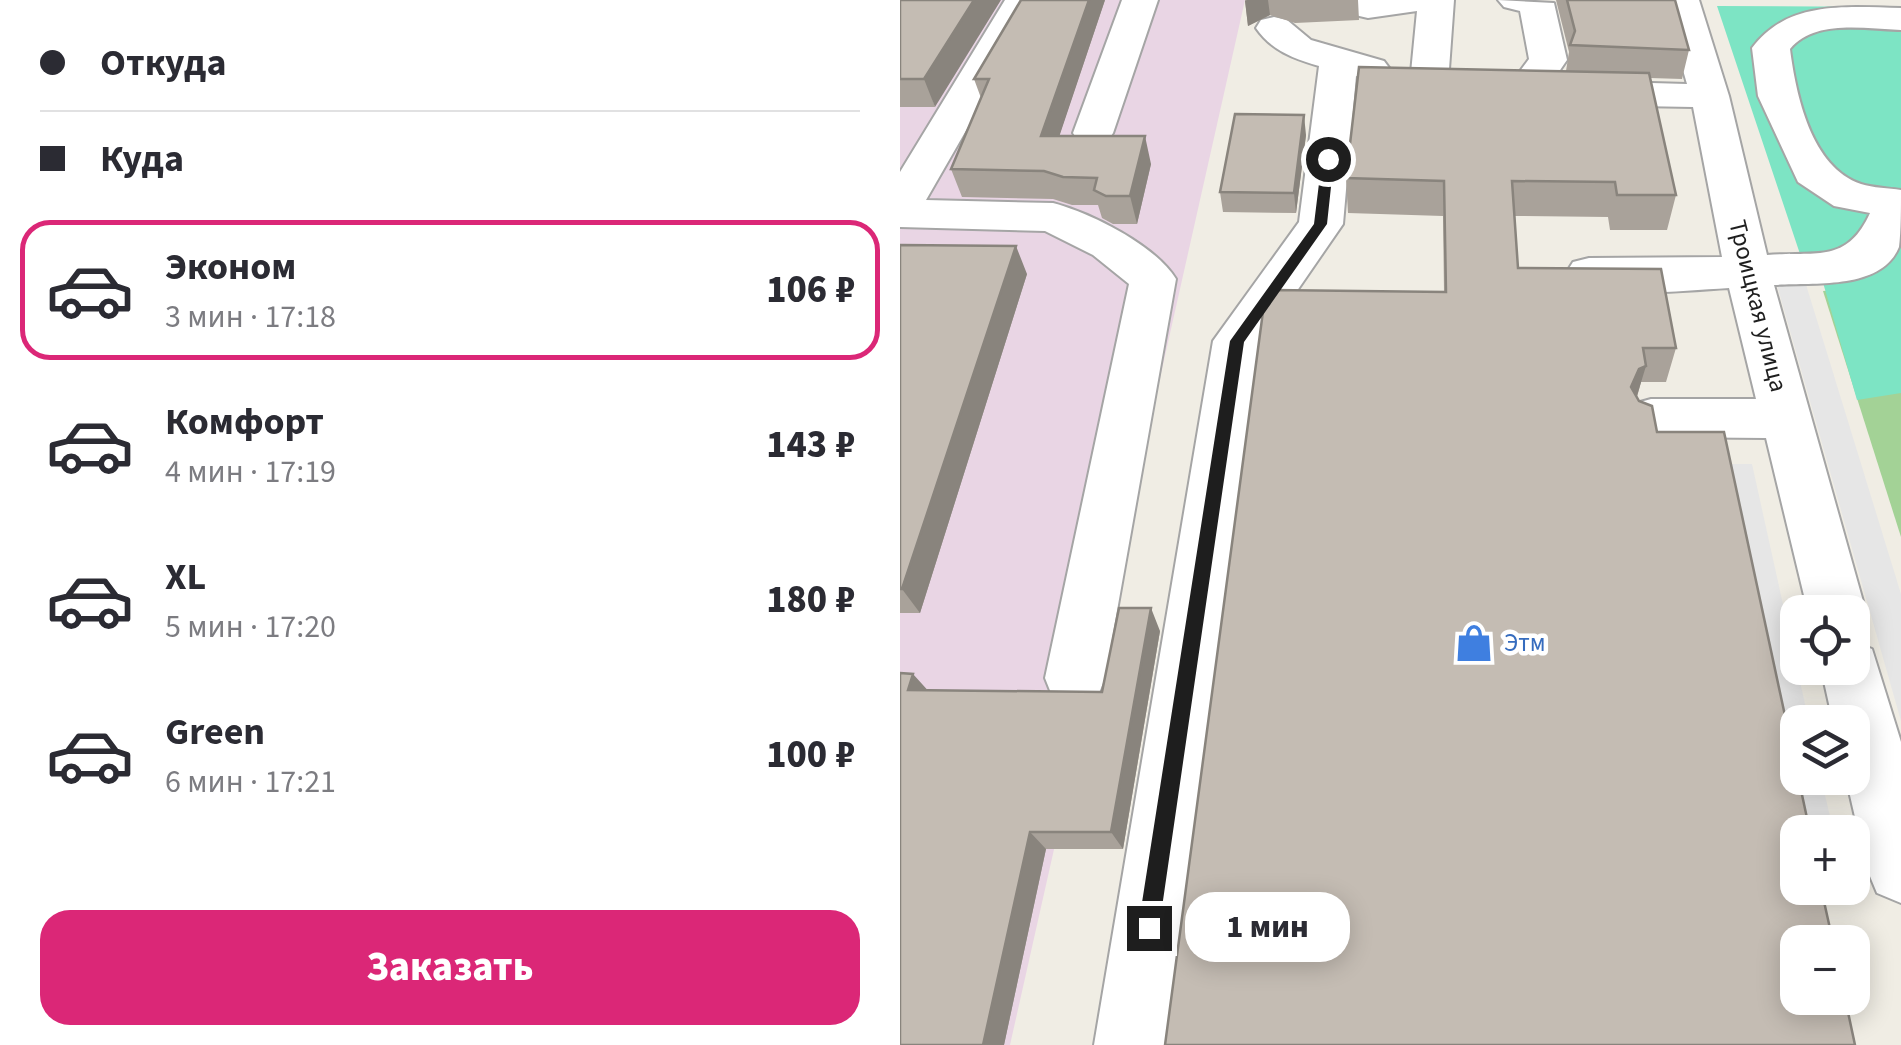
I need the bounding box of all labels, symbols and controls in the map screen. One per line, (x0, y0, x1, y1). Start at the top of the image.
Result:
text: Откуда (100, 36, 227, 90)
text: Куда (100, 132, 184, 186)
route start (1306, 137, 1351, 182)
street label: Троицкая улица (1719, 216, 1797, 396)
text: Эконом (165, 240, 296, 294)
icon: car (45, 245, 135, 335)
text: 106 ₽ (766, 263, 855, 317)
text: 3 мин · 17:18 (165, 294, 336, 340)
text: Комфорт (165, 395, 324, 449)
icon: car (45, 400, 135, 490)
text: 143 ₽ (766, 418, 855, 472)
text: 4 мин · 17:19 (165, 449, 336, 495)
text: XL (165, 550, 206, 604)
icon: car (45, 555, 135, 645)
text: 180 ₽ (766, 573, 855, 627)
map controls (1780, 595, 1870, 1015)
button: locate (1780, 595, 1870, 685)
text: 5 мин · 17:20 (165, 604, 336, 650)
shop icon: Этм (1453, 622, 1495, 664)
place label: Этм (1504, 625, 1546, 661)
text: Green (165, 705, 265, 759)
button: layers (1780, 705, 1870, 795)
icon: car (45, 710, 135, 800)
text: 100 ₽ (766, 728, 855, 782)
text: 6 мин · 17:21 (165, 759, 336, 805)
button: + (1780, 815, 1870, 905)
callout: 1 мин (1184, 893, 1349, 963)
text: 1 мин (1226, 904, 1309, 950)
route end (1127, 906, 1172, 951)
button: Заказать (40, 910, 860, 1025)
button: − (1780, 925, 1870, 1015)

